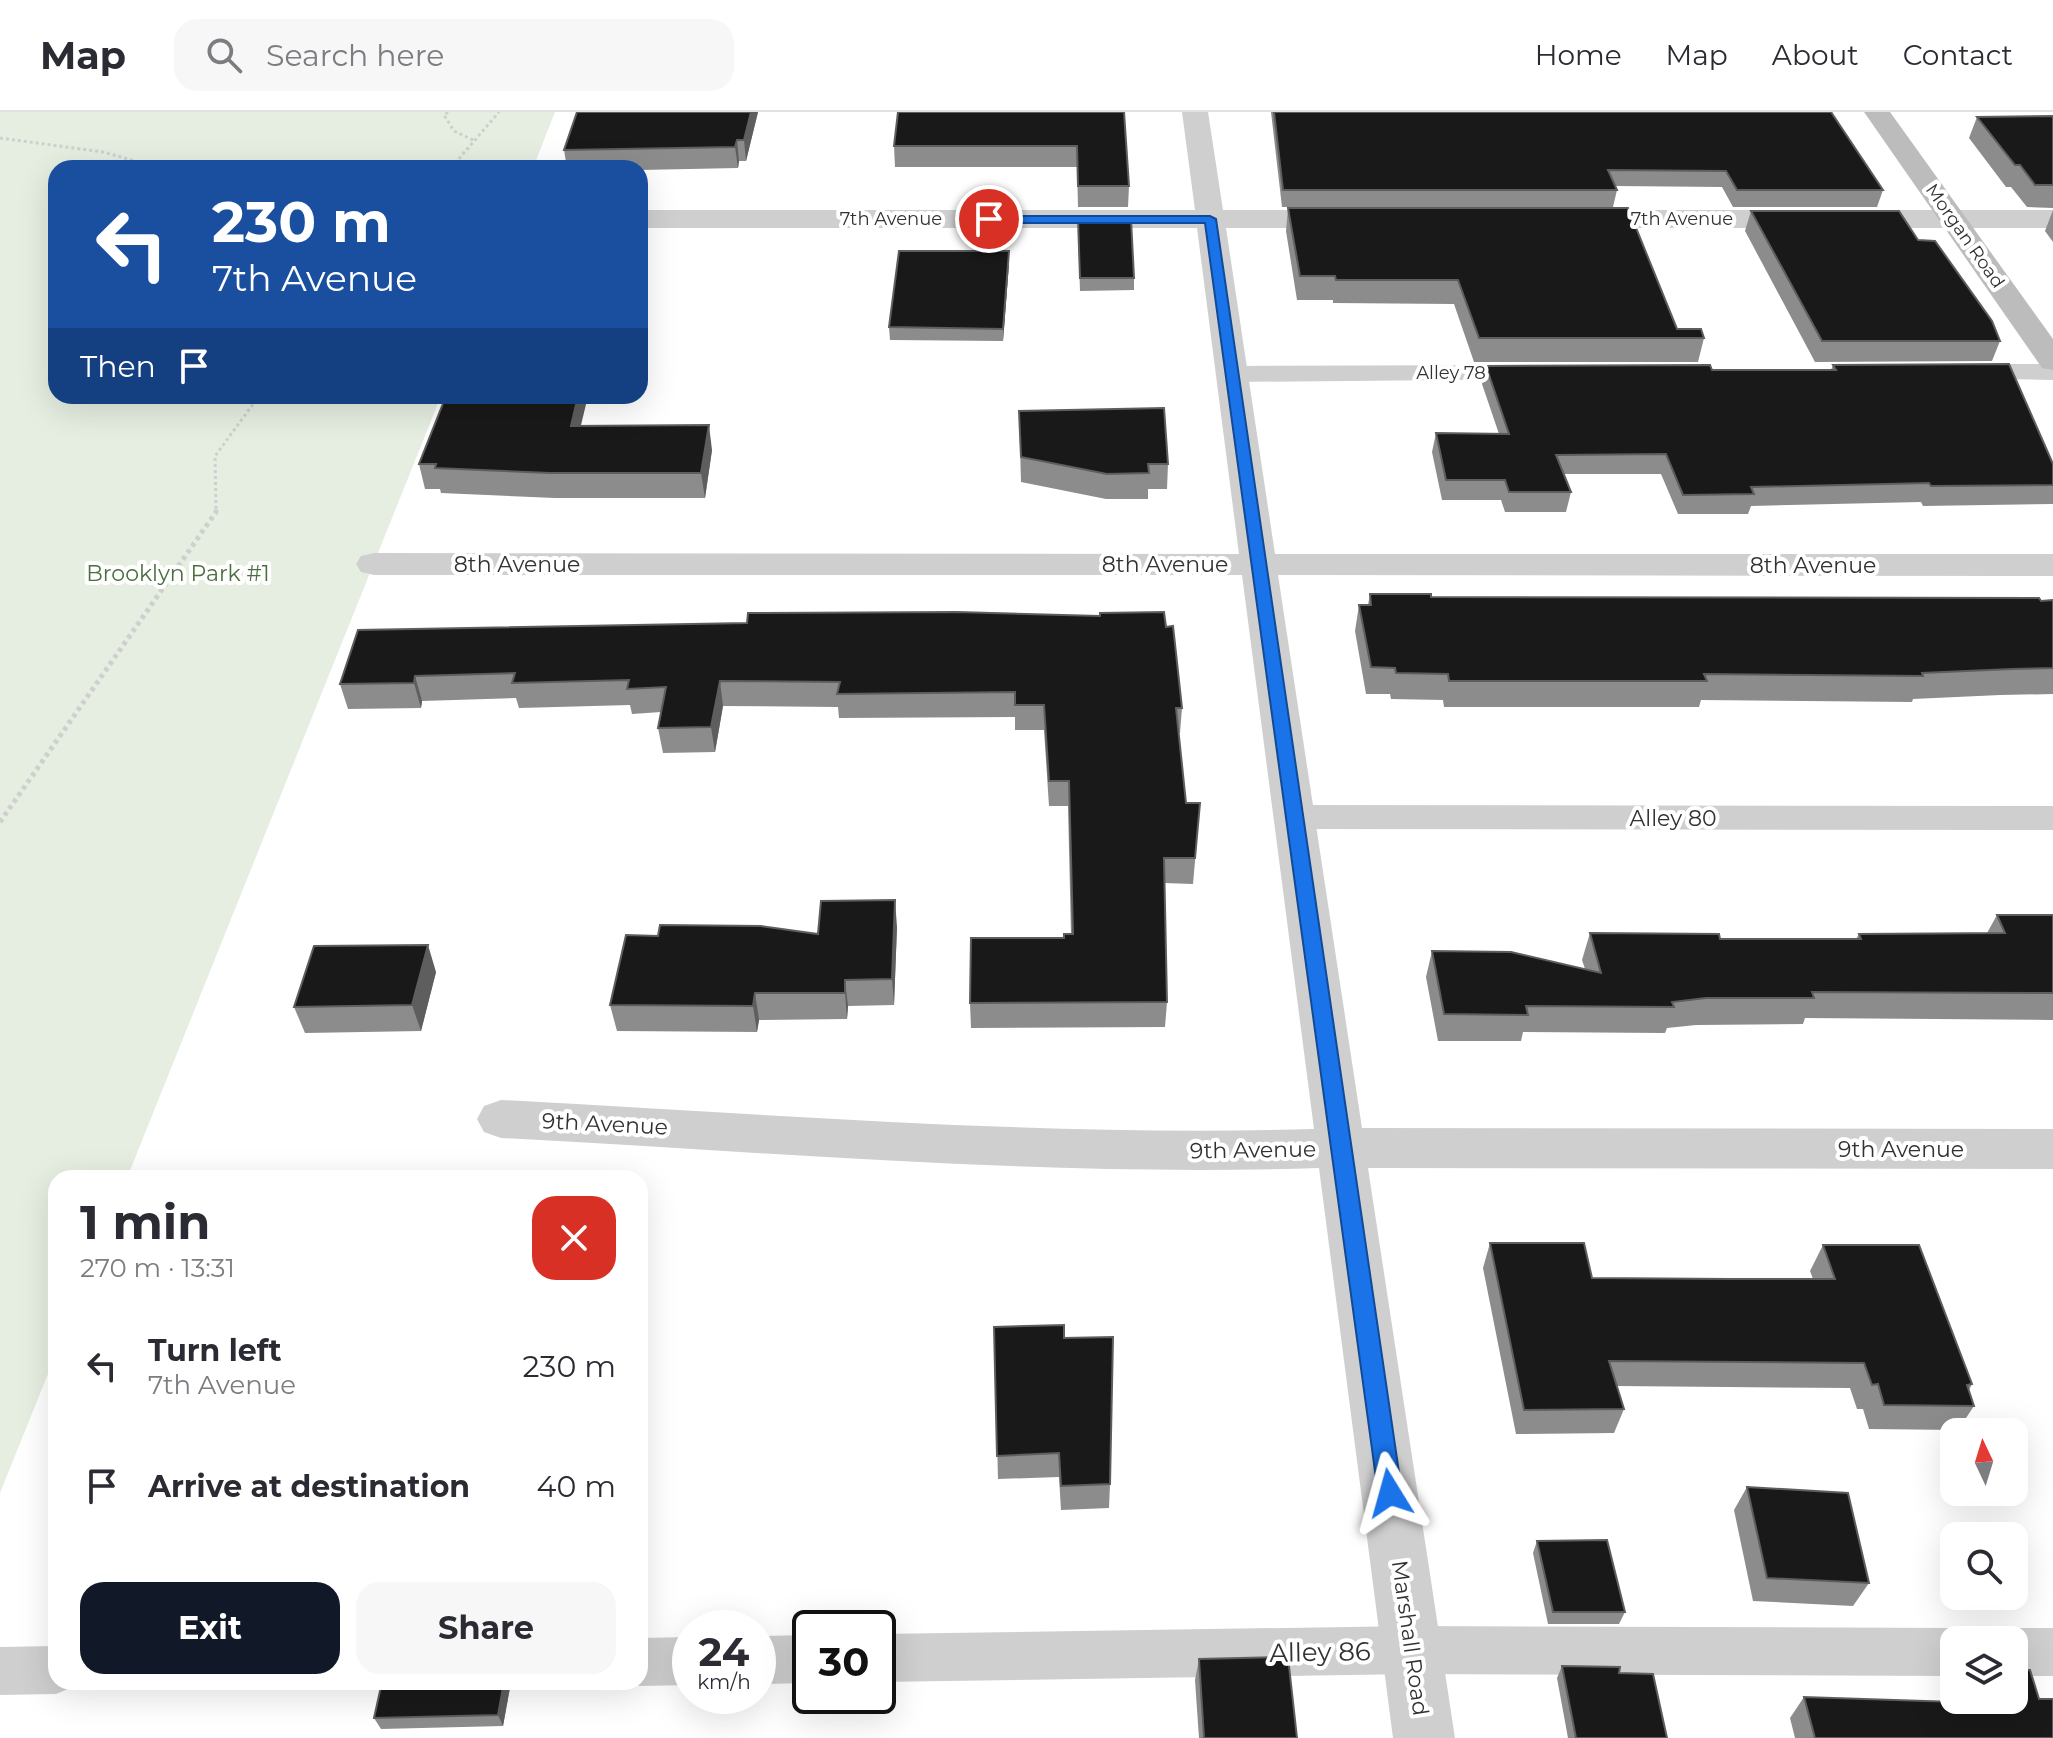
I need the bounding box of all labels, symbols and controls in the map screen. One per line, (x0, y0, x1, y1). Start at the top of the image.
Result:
search box (174, 19, 734, 91)
text: Map (40, 32, 126, 79)
icon: search (202, 33, 246, 77)
text: Search here (266, 37, 444, 74)
text: Home (1535, 38, 1622, 72)
text: Map (1666, 38, 1728, 72)
text: About (1772, 38, 1859, 72)
text: Contact (1903, 38, 2013, 72)
street label: Morgan Road (1921, 180, 2009, 292)
pin (955, 185, 1023, 253)
text: 230 m (212, 188, 391, 256)
icon: left (80, 192, 184, 296)
icon: arrive (967, 197, 1011, 241)
street label: 7th Avenue (840, 208, 942, 230)
street label: 7th Avenue (1631, 208, 1733, 230)
text: 7th Avenue (212, 256, 417, 300)
icon: arrive (172, 344, 216, 388)
text: Then (80, 348, 156, 385)
street label: Alley 78 (1416, 362, 1486, 384)
street label: 8th Avenue (454, 551, 580, 578)
street label: 8th Avenue (1102, 551, 1228, 578)
street label: 8th Avenue (1750, 552, 1876, 579)
park label: Brooklyn Park #1 (86, 560, 270, 587)
street label: Alley 80 (1629, 805, 1717, 832)
street label: 9th Avenue (541, 1107, 669, 1141)
street label: 9th Avenue (1190, 1135, 1316, 1165)
street label: 9th Avenue (1838, 1136, 1964, 1163)
text: 1 min (80, 1193, 210, 1251)
button: close (532, 1196, 616, 1280)
text: 270 m · 13:31 (80, 1252, 235, 1284)
text: Turn left (148, 1332, 281, 1369)
icon: left (80, 1344, 124, 1388)
text: 230 m (522, 1348, 616, 1385)
text: 7th Avenue (148, 1369, 296, 1401)
north arrow (1940, 1418, 2028, 1506)
map controls (1940, 1418, 2028, 1714)
position arrow (1348, 1451, 1432, 1535)
icon: arrive (80, 1464, 124, 1508)
text: Arrive at destination (148, 1468, 470, 1505)
text: 40 m (537, 1468, 616, 1505)
button: search (1940, 1522, 2028, 1610)
street label: Marshall Road (1386, 1559, 1434, 1717)
button: Exit (80, 1582, 340, 1674)
button: Share (356, 1582, 616, 1674)
speed limit sign: 30 (792, 1610, 896, 1714)
button: layers (1940, 1626, 2028, 1714)
text: 24 (699, 1627, 749, 1676)
street label: Alley 86 (1269, 1635, 1371, 1669)
text: km/h (697, 1670, 751, 1694)

